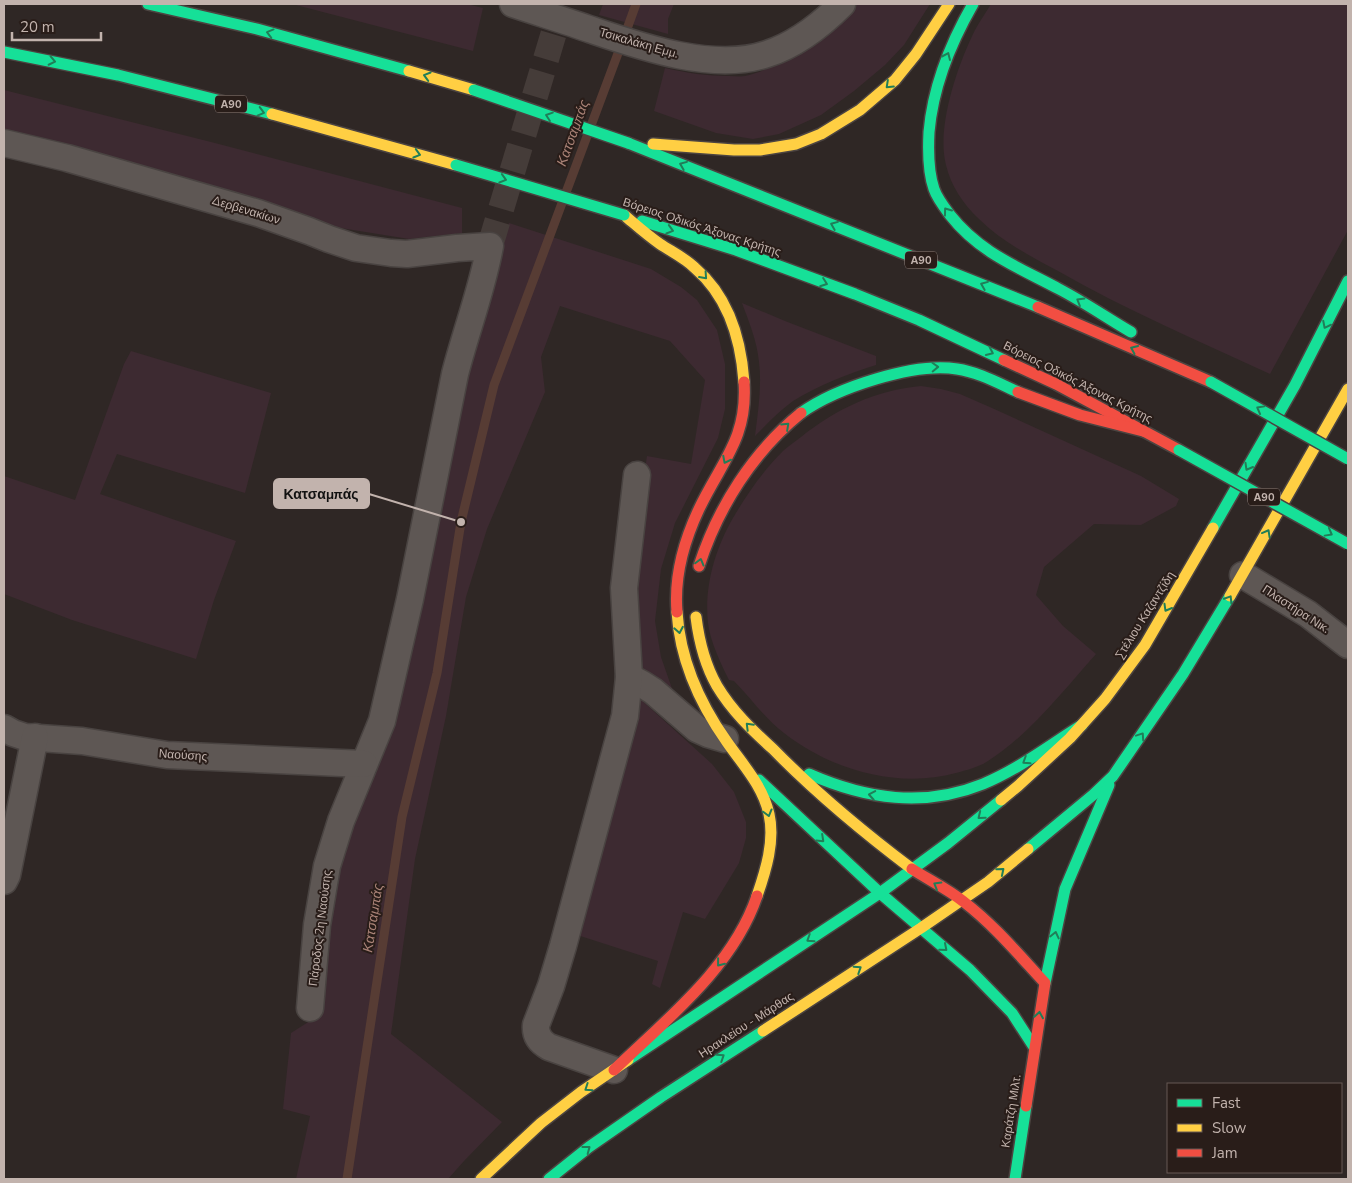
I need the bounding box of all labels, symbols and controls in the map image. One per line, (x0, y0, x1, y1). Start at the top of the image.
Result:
scale bar (12, 10, 101, 42)
text: 20 m (20, 17, 55, 37)
street label: Τσικαλάκη Εμμ. (598, 24, 680, 62)
one-way arrow (267, 28, 275, 38)
one-way arrow (941, 52, 952, 61)
one-way arrow (47, 56, 56, 66)
one-way arrow (423, 72, 431, 82)
one-way arrow (886, 79, 895, 88)
road number: Α90 (215, 96, 247, 112)
water label: Κατσαμπάς (552, 97, 594, 169)
one-way arrow (256, 106, 264, 116)
one-way arrow (545, 111, 553, 121)
one-way arrow (413, 149, 421, 159)
one-way arrow (679, 160, 688, 171)
one-way arrow (499, 174, 507, 184)
street label: Δερβενακίων (210, 192, 282, 228)
street label: Βόρειος Οδικός Άξονας Κρήτης (621, 194, 783, 260)
one-way arrow (944, 207, 953, 217)
one-way arrow (830, 221, 838, 231)
one-way arrow (665, 224, 674, 234)
road number: Α90 (905, 252, 937, 268)
one-way arrow (698, 271, 707, 280)
one-way arrow (819, 277, 827, 287)
one-way arrow (981, 281, 989, 291)
one-way arrow (1077, 297, 1086, 307)
one-way arrow (1322, 320, 1332, 329)
street label: Βόρειος Οδικός Άξονας Κρήτης (1001, 337, 1155, 427)
one-way arrow (1130, 344, 1139, 355)
one-way arrow (984, 346, 993, 356)
one-way arrow (931, 362, 939, 373)
one-way arrow (1256, 406, 1265, 416)
one-way arrow (780, 423, 789, 432)
one-way arrow (722, 455, 732, 464)
one-way arrow (1244, 462, 1254, 471)
callout: Κατσαμπάς (274, 479, 369, 508)
text: Κατσαμπάς (283, 485, 359, 504)
road number: Α90 (1248, 488, 1280, 506)
one-way arrow (1323, 527, 1332, 537)
one-way arrow (1261, 529, 1271, 538)
one-way arrow (694, 558, 705, 566)
street label: Στέλιου Καζαντζίδη (1112, 568, 1178, 662)
street label: Πλαστήρα Νικ. (1259, 581, 1333, 637)
one-way arrow (1222, 596, 1232, 605)
one-way arrow (1163, 602, 1173, 611)
one-way arrow (673, 625, 683, 634)
one-way arrow (746, 723, 755, 732)
one-way arrow (1135, 732, 1144, 742)
street label: Ναούσης (158, 745, 208, 765)
one-way arrow (1023, 754, 1032, 764)
one-way arrow (868, 790, 877, 800)
one-way arrow (762, 808, 773, 817)
one-way arrow (978, 811, 987, 819)
one-way arrow (815, 833, 824, 842)
street label: Πάροδος 2η Ναούσης (305, 869, 335, 987)
one-way arrow (995, 869, 1004, 877)
one-way arrow (933, 881, 942, 891)
water label: Κατσαμπάς (358, 882, 388, 954)
one-way arrow (1049, 931, 1060, 939)
one-way arrow (806, 933, 816, 942)
one-way arrow (938, 942, 947, 951)
one-way arrow (717, 957, 725, 966)
one-way arrow (852, 965, 861, 975)
street label: Ηρακλείου - Μάρθας (695, 988, 797, 1062)
one-way arrow (1034, 1011, 1044, 1019)
one-way arrow (716, 1054, 725, 1063)
street label: Καράτζη Μιλτ. (997, 1073, 1025, 1149)
one-way arrow (584, 1081, 593, 1091)
legend (1167, 1083, 1342, 1173)
text: Fast (1212, 1093, 1241, 1113)
text: Slow (1212, 1118, 1247, 1138)
text: Jam (1211, 1143, 1238, 1163)
one-way arrow (581, 1146, 591, 1155)

